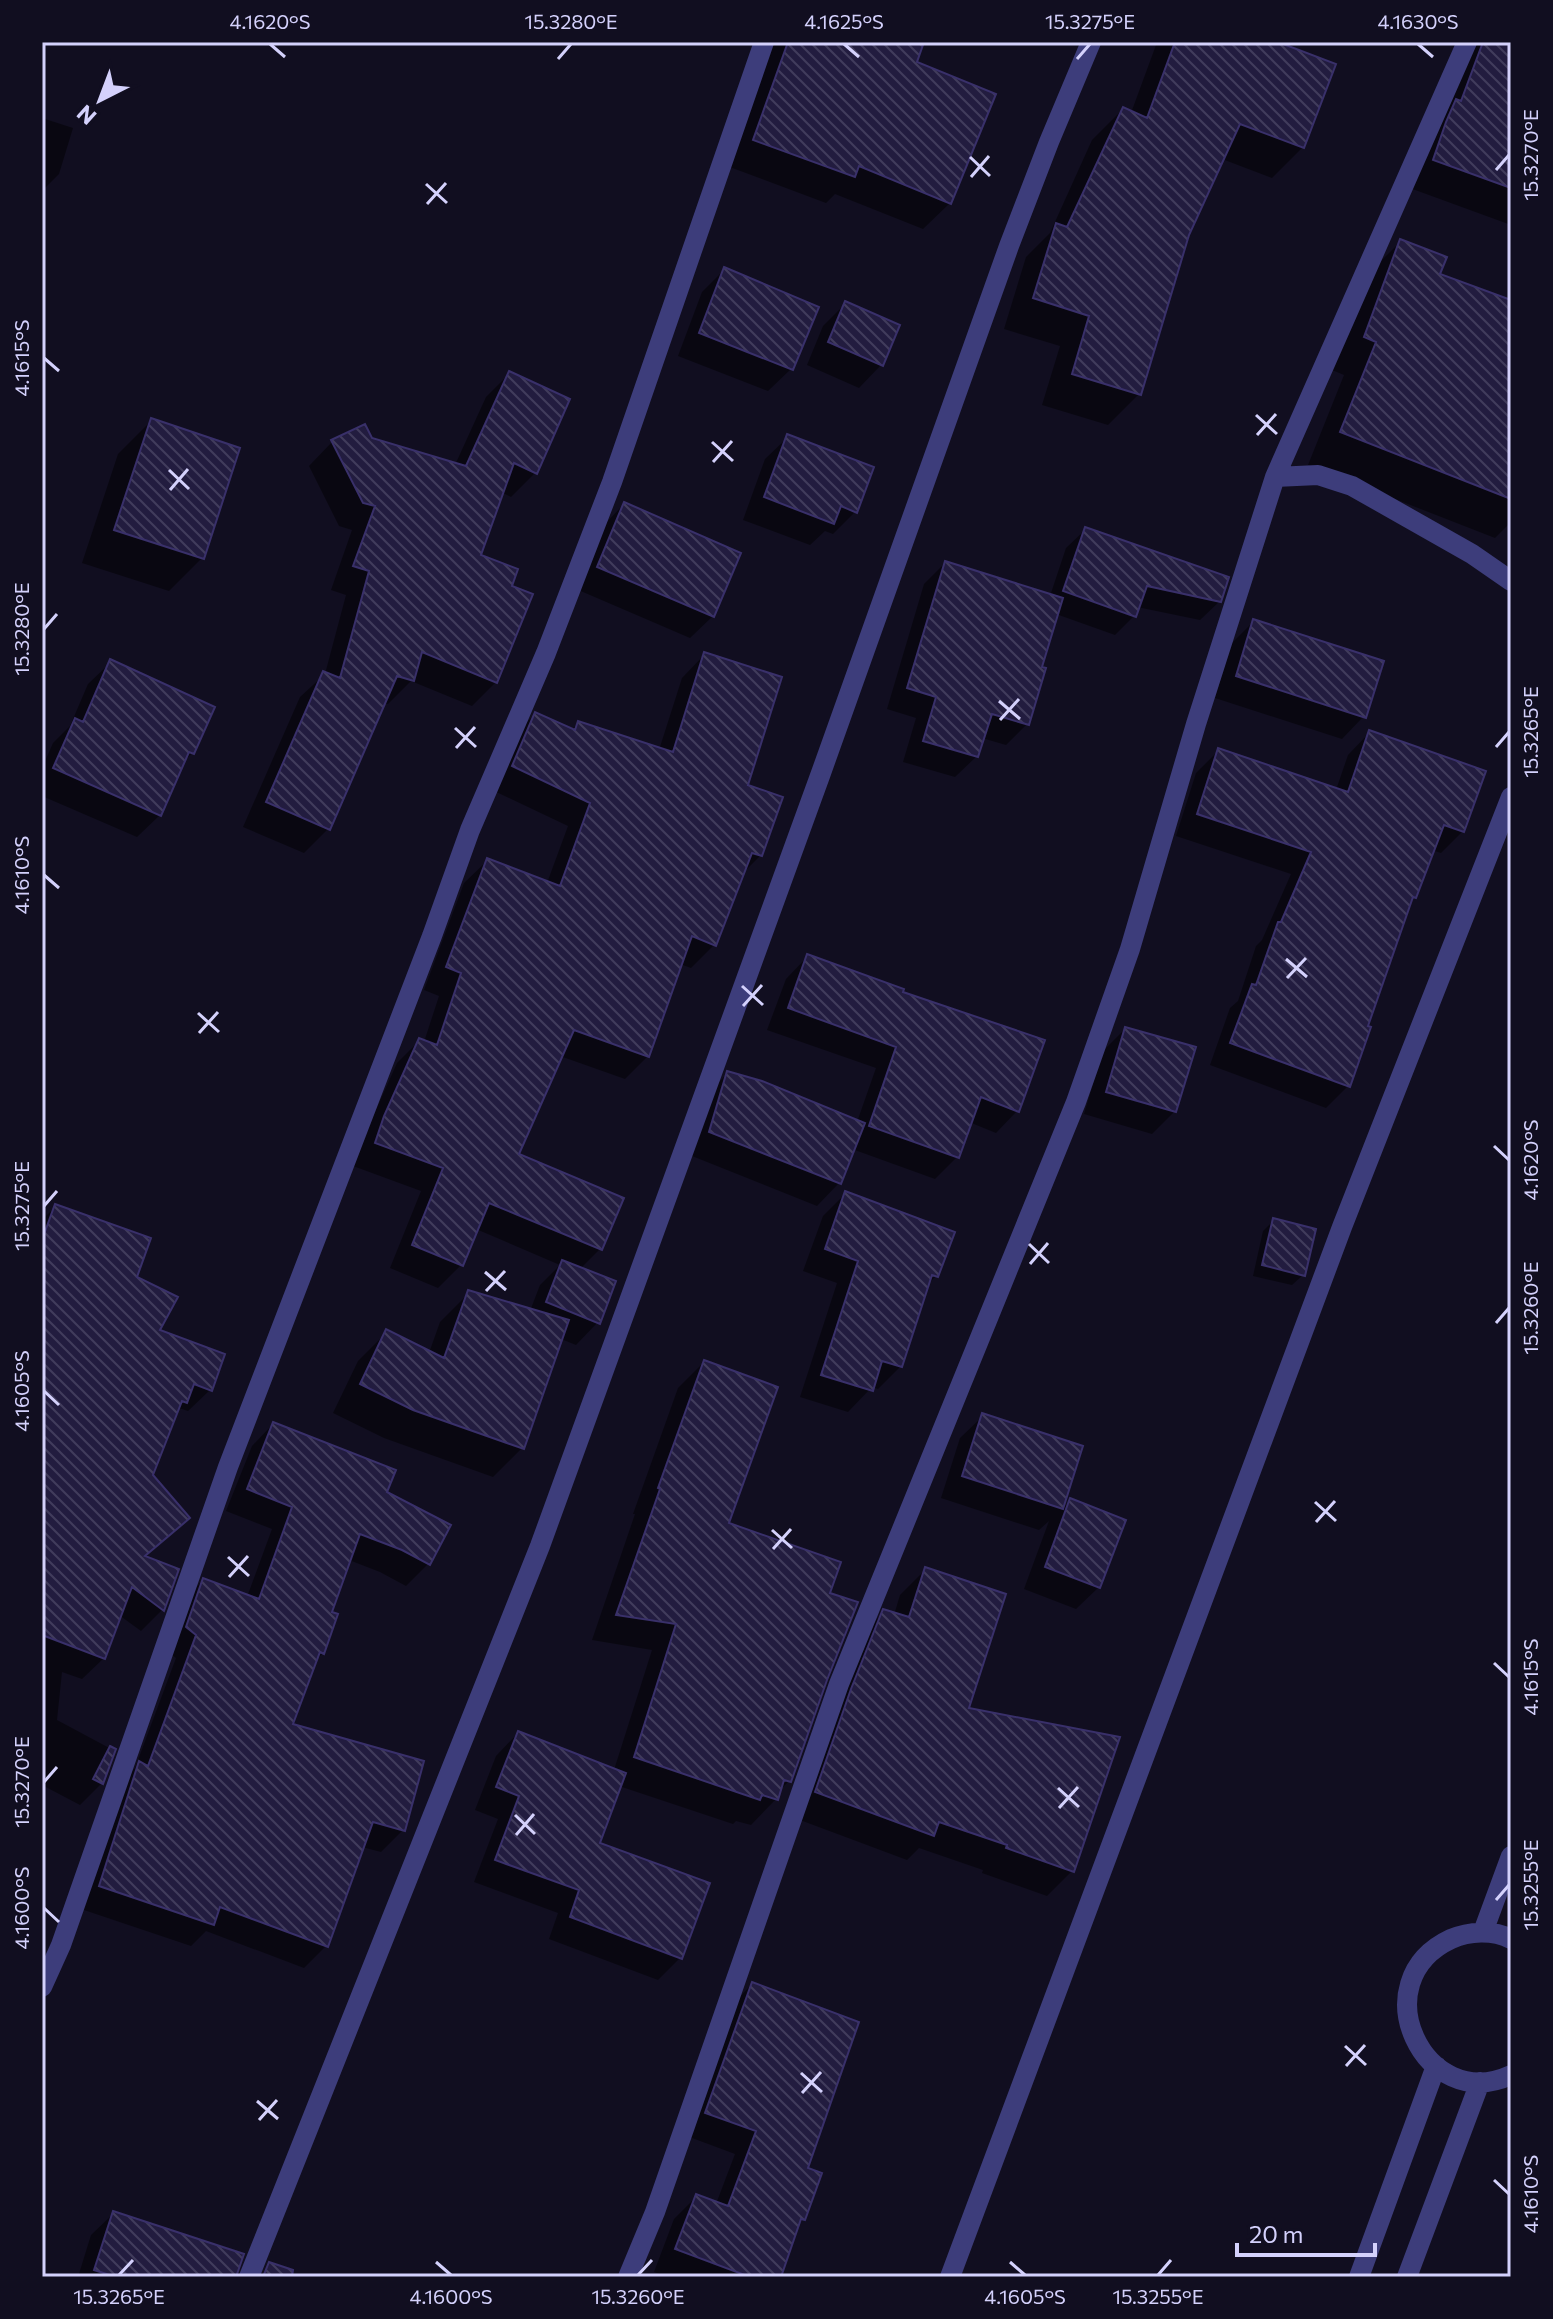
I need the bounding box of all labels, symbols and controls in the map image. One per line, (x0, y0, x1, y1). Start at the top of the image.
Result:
text: 4.1620°S (230, 9, 310, 33)
text: 15.3280°E (524, 9, 618, 33)
text: 4.1625°S (804, 9, 884, 33)
text: 15.3275°E (1045, 9, 1135, 33)
text: 4.1630°S (1377, 9, 1459, 33)
north arrow (60, 60, 140, 140)
text: N (71, 100, 101, 131)
text: 15.3270°E (1518, 109, 1542, 201)
text: 4.1615°S (9, 320, 33, 396)
text: 15.3280°E (9, 582, 33, 676)
text: 15.3265°E (1518, 686, 1542, 778)
text: 4.1610°S (9, 836, 33, 914)
text: 4.1620°S (1518, 1120, 1542, 1200)
text: 15.3275°E (9, 1161, 33, 1251)
text: 15.3260°E (1518, 1261, 1542, 1355)
text: 4.1605°S (9, 1350, 33, 1432)
text: 4.1615°S (1518, 1639, 1542, 1715)
text: 15.3270°E (9, 1736, 33, 1828)
text: 15.3255°E (1518, 1839, 1542, 1931)
text: 4.1600°S (9, 1867, 33, 1949)
text: 4.1610°S (1518, 2155, 1542, 2233)
scale bar (1237, 2207, 1375, 2257)
text: 20 m (1249, 2219, 1303, 2248)
text: 15.3265°E (73, 2284, 165, 2308)
text: 4.1600°S (410, 2284, 492, 2308)
text: 15.3260°E (591, 2284, 685, 2308)
text: 4.1605°S (984, 2284, 1066, 2308)
text: 15.3255°E (1112, 2284, 1204, 2308)

